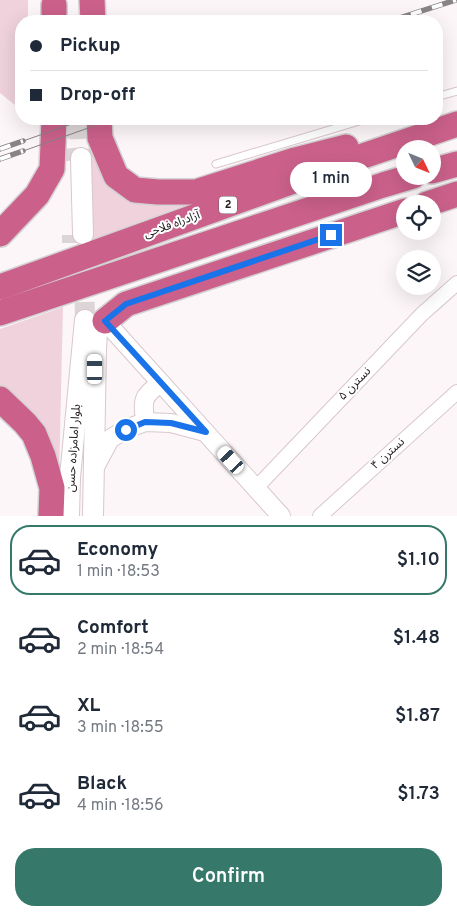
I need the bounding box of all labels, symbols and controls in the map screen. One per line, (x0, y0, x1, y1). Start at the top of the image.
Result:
text: Pickup (60, 34, 120, 58)
text: Drop-off (60, 83, 135, 107)
north arrow (396, 140, 441, 185)
map controls (396, 140, 441, 295)
callout: 1 min (290, 162, 372, 198)
text: 1 min (312, 169, 350, 189)
button: locate (396, 195, 441, 240)
road number: 2 (219, 196, 237, 214)
street label: آزادراه فلاحی (142, 207, 203, 243)
route end (320, 224, 342, 246)
button: layers (396, 250, 441, 295)
car (87, 354, 102, 384)
street label: نسترن ۵ (335, 364, 375, 404)
street label: بلوار امامزاده حسن (63, 403, 85, 493)
route start (115, 419, 137, 441)
street label: نسترن ۴ (368, 434, 408, 474)
car (215, 444, 246, 476)
icon: car (17, 538, 62, 583)
text: Economy (77, 538, 158, 562)
text: $1.10 (397, 548, 440, 572)
text: 1 min · 18:53 (77, 562, 160, 582)
icon: car (17, 616, 62, 661)
text: Comfort (77, 616, 149, 640)
text: $1.48 (393, 626, 440, 650)
text: 2 min · 18:54 (77, 640, 164, 660)
icon: car (17, 694, 62, 739)
text: XL (77, 694, 100, 718)
text: $1.87 (395, 704, 440, 728)
text: 3 min · 18:55 (77, 718, 164, 738)
icon: car (17, 772, 62, 817)
text: Black (77, 772, 127, 796)
text: $1.73 (397, 782, 440, 806)
text: 4 min · 18:56 (77, 796, 164, 816)
button: Confirm (15, 848, 442, 906)

